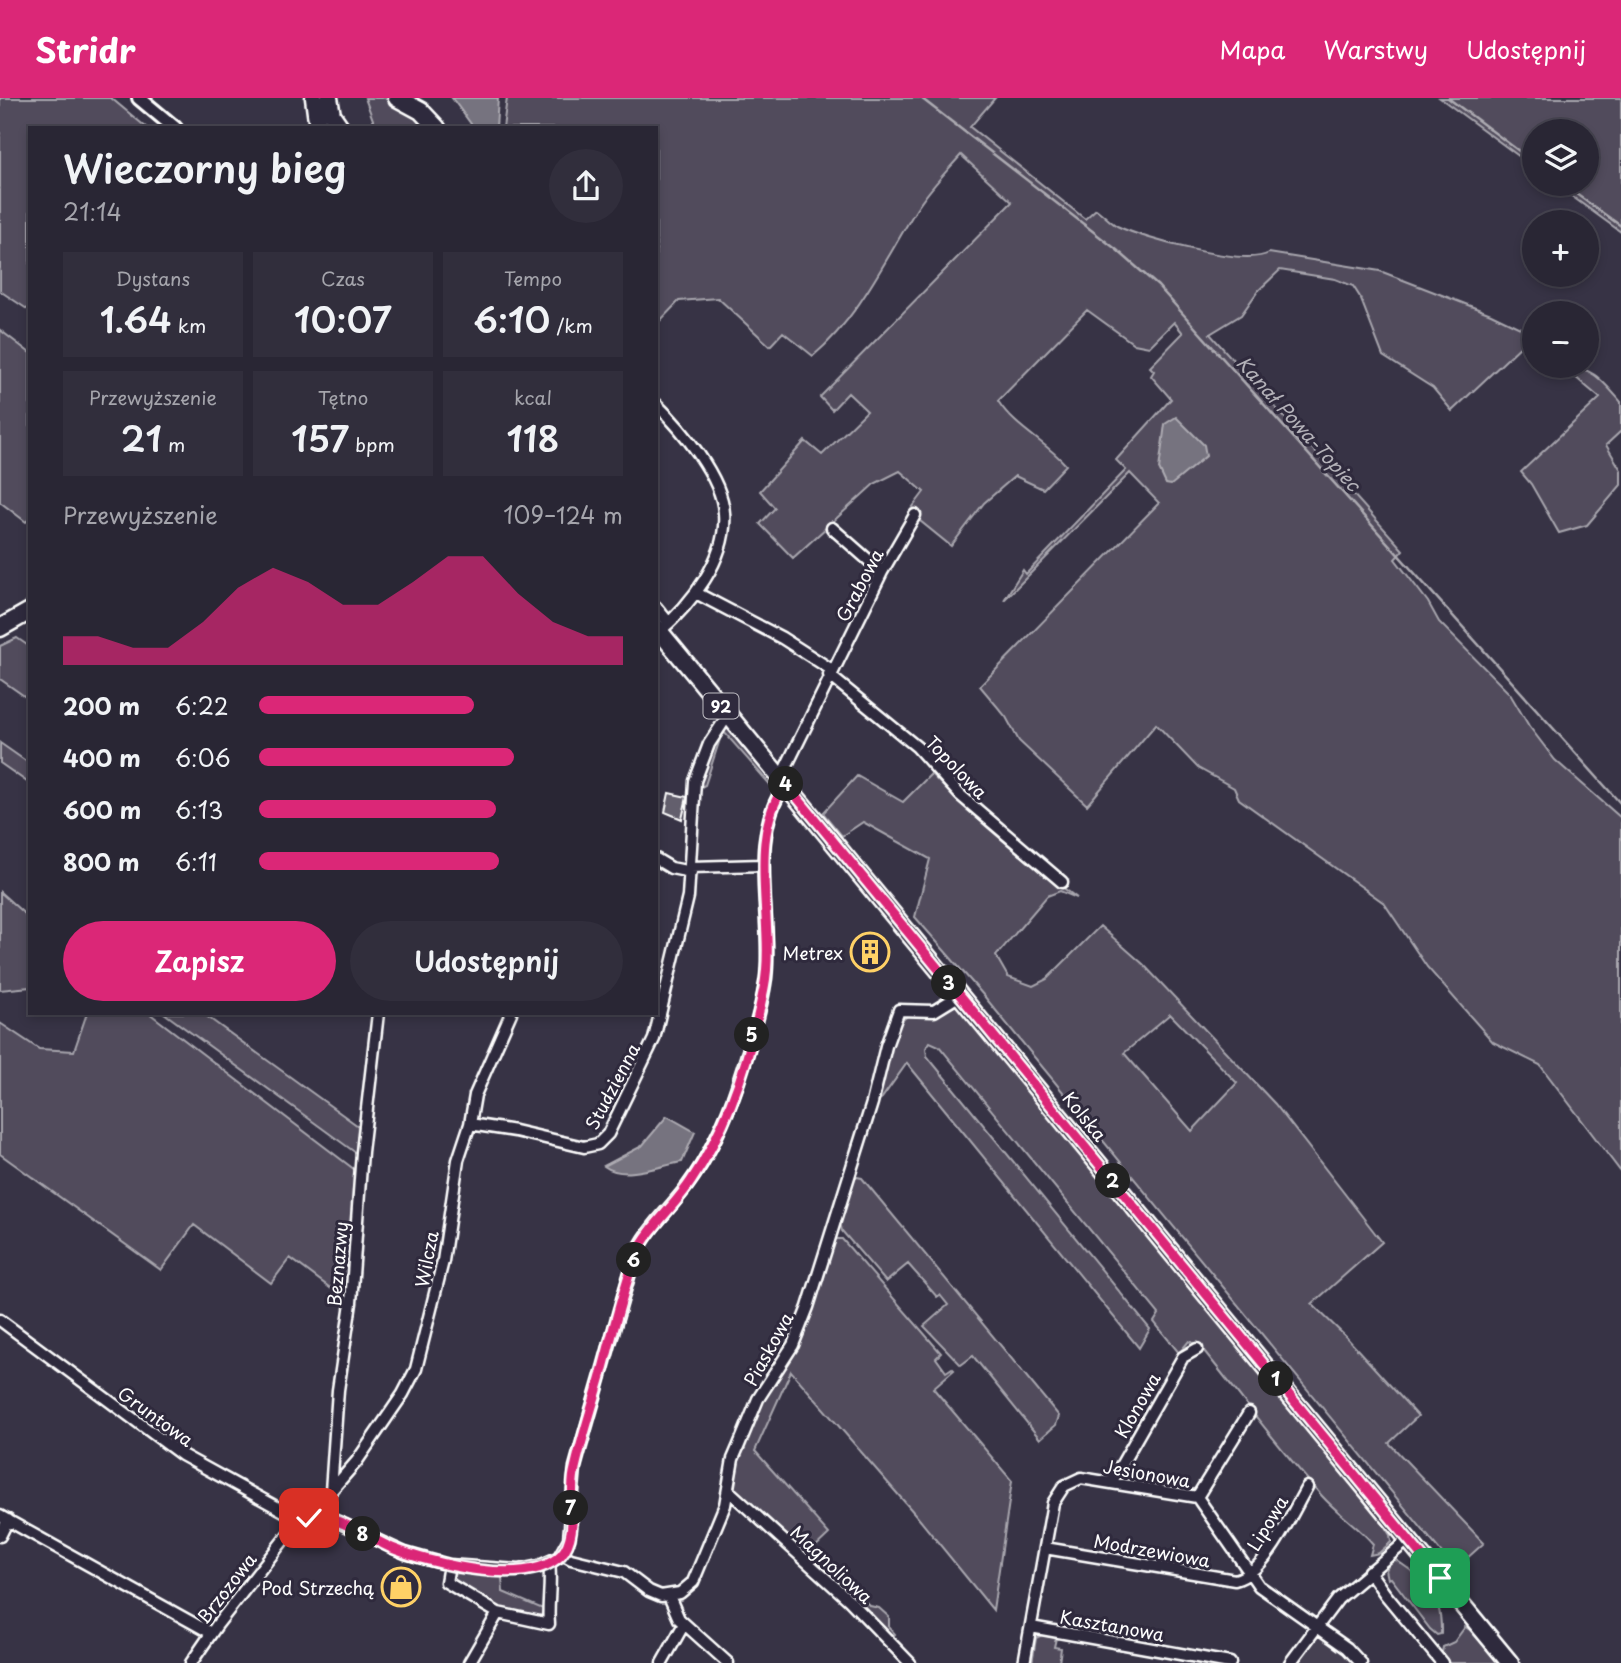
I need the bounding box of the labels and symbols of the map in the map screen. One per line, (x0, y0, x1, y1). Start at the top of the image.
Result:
water label: Kanał Powa-Topiec (1231, 349, 1369, 498)
street label: Grabowa (829, 543, 890, 626)
road number: 92 (704, 694, 738, 719)
street label: Topolowa (920, 729, 995, 805)
pin: 4 (768, 766, 804, 802)
building icon: Metrex (849, 931, 891, 973)
place label: Metrex (783, 939, 843, 966)
pin: 3 (932, 966, 967, 1001)
pin: 5 (734, 1018, 770, 1052)
street label: Studzienna (578, 1037, 646, 1134)
street label: Kolska (1056, 1085, 1114, 1147)
pin: 2 (1096, 1164, 1130, 1198)
street label: Beznazwy (320, 1220, 354, 1308)
street label: Wilcza (407, 1228, 445, 1290)
pin: 6 (616, 1242, 652, 1278)
street label: Piaskowa (737, 1306, 800, 1391)
pin: 1 (1258, 1362, 1294, 1396)
street label: Klonowa (1107, 1366, 1167, 1443)
street label: Gruntowa (113, 1379, 200, 1453)
street label: Jesionowa (1101, 1452, 1194, 1494)
pin (279, 1488, 339, 1548)
street label: Lipowa (1240, 1489, 1295, 1556)
pin: 7 (554, 1490, 588, 1526)
pin: 8 (346, 1516, 380, 1552)
street label: Magnoliowa (785, 1519, 880, 1610)
street label: Modrzewiowa (1092, 1526, 1213, 1574)
street label: Brzozowa (190, 1546, 263, 1629)
pin (1410, 1548, 1470, 1608)
shop icon: Pod Strzechą (380, 1566, 422, 1608)
place label: Pod Strzechą (261, 1574, 375, 1601)
street label: Kasztanowa (1058, 1603, 1166, 1647)

